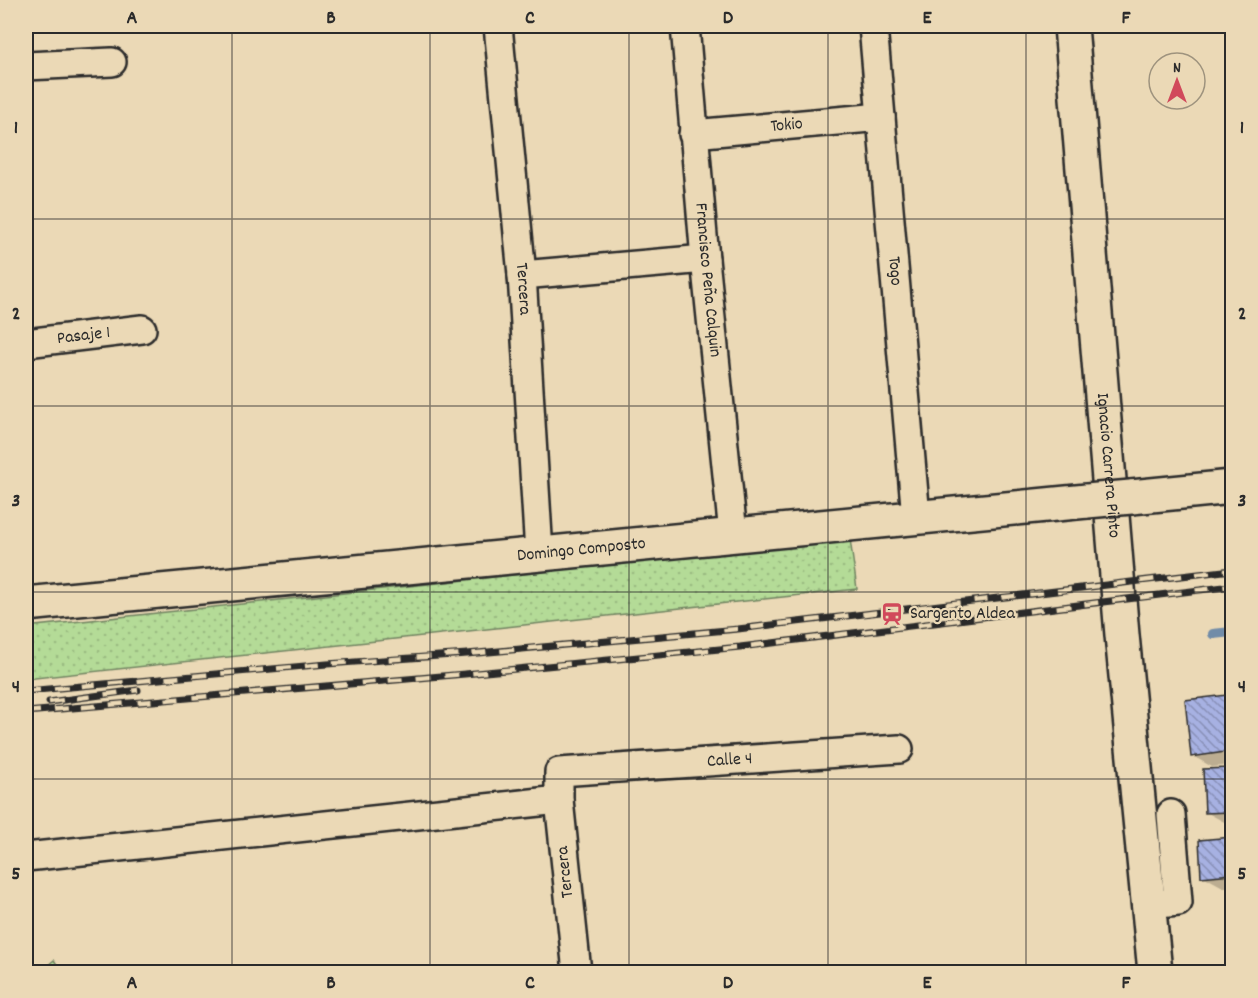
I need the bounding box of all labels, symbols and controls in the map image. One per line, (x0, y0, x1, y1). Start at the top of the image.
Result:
text: A (127, 5, 138, 33)
text: B (326, 5, 336, 33)
text: C (525, 5, 535, 33)
text: D (723, 5, 734, 33)
text: E (922, 5, 932, 33)
text: F (1122, 5, 1132, 33)
north arrow (1147, 51, 1207, 111)
text: N (1173, 57, 1181, 80)
street label: Tokio (769, 112, 804, 139)
text: 1 (14, 115, 18, 143)
text: 1 (1240, 115, 1244, 143)
street label: Francisco Peña Calquin (688, 202, 727, 358)
street label: Togo (881, 255, 908, 287)
street label: Tercera (508, 262, 537, 316)
text: 2 (12, 301, 20, 329)
text: 2 (1238, 301, 1246, 329)
street label: Pasaje 1 (56, 320, 112, 352)
street label: Ignacio Carrera Pinto (1089, 392, 1126, 539)
text: 3 (12, 488, 20, 516)
text: 3 (1238, 488, 1246, 516)
street label: Domingo Composto (516, 531, 647, 569)
station icon: Sargento Aldea (879, 601, 905, 627)
place label: Sargento Aldea (910, 602, 1015, 627)
text: 4 (12, 674, 20, 702)
text: 4 (1238, 674, 1246, 702)
street label: Calle 4 (706, 746, 753, 774)
street label: Tercera (551, 844, 581, 899)
text: 5 (11, 861, 21, 889)
text: 5 (1237, 861, 1247, 889)
text: A (127, 970, 138, 998)
text: B (326, 970, 336, 998)
text: C (525, 970, 535, 998)
text: D (723, 970, 734, 998)
text: E (922, 970, 932, 998)
text: F (1122, 970, 1132, 998)

